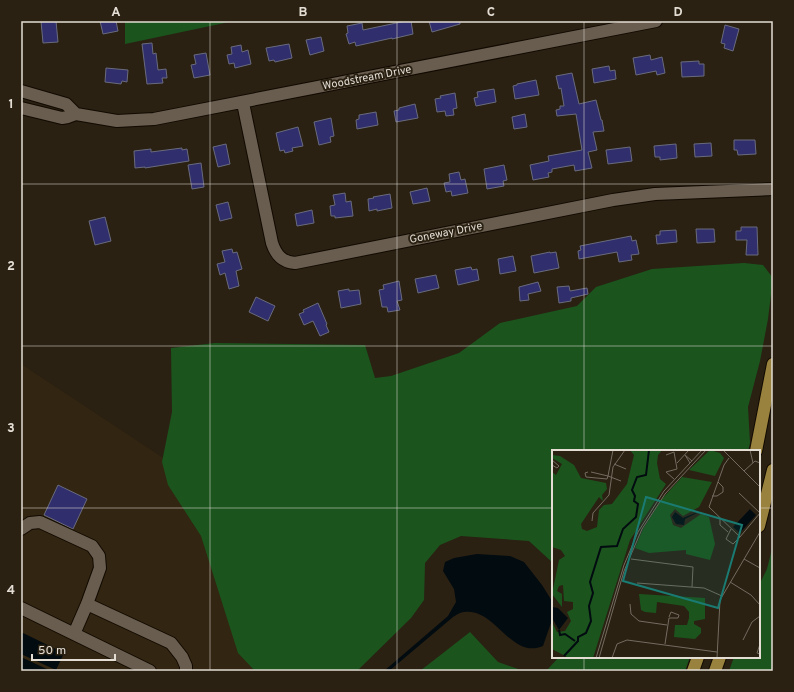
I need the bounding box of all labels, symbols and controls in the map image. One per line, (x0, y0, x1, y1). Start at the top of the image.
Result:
text: A (111, 5, 121, 21)
text: B (299, 5, 308, 21)
text: C (487, 5, 495, 21)
text: D (673, 5, 683, 21)
street label: Woodstream Drive (321, 62, 413, 93)
text: 1 (8, 97, 14, 113)
street label: Goneway Drive (408, 219, 484, 247)
text: 2 (7, 259, 15, 275)
text: 3 (7, 421, 15, 437)
inset map (552, 450, 760, 658)
text: 4 (7, 583, 15, 599)
scale bar (32, 636, 115, 662)
text: 50 m (38, 643, 66, 659)

